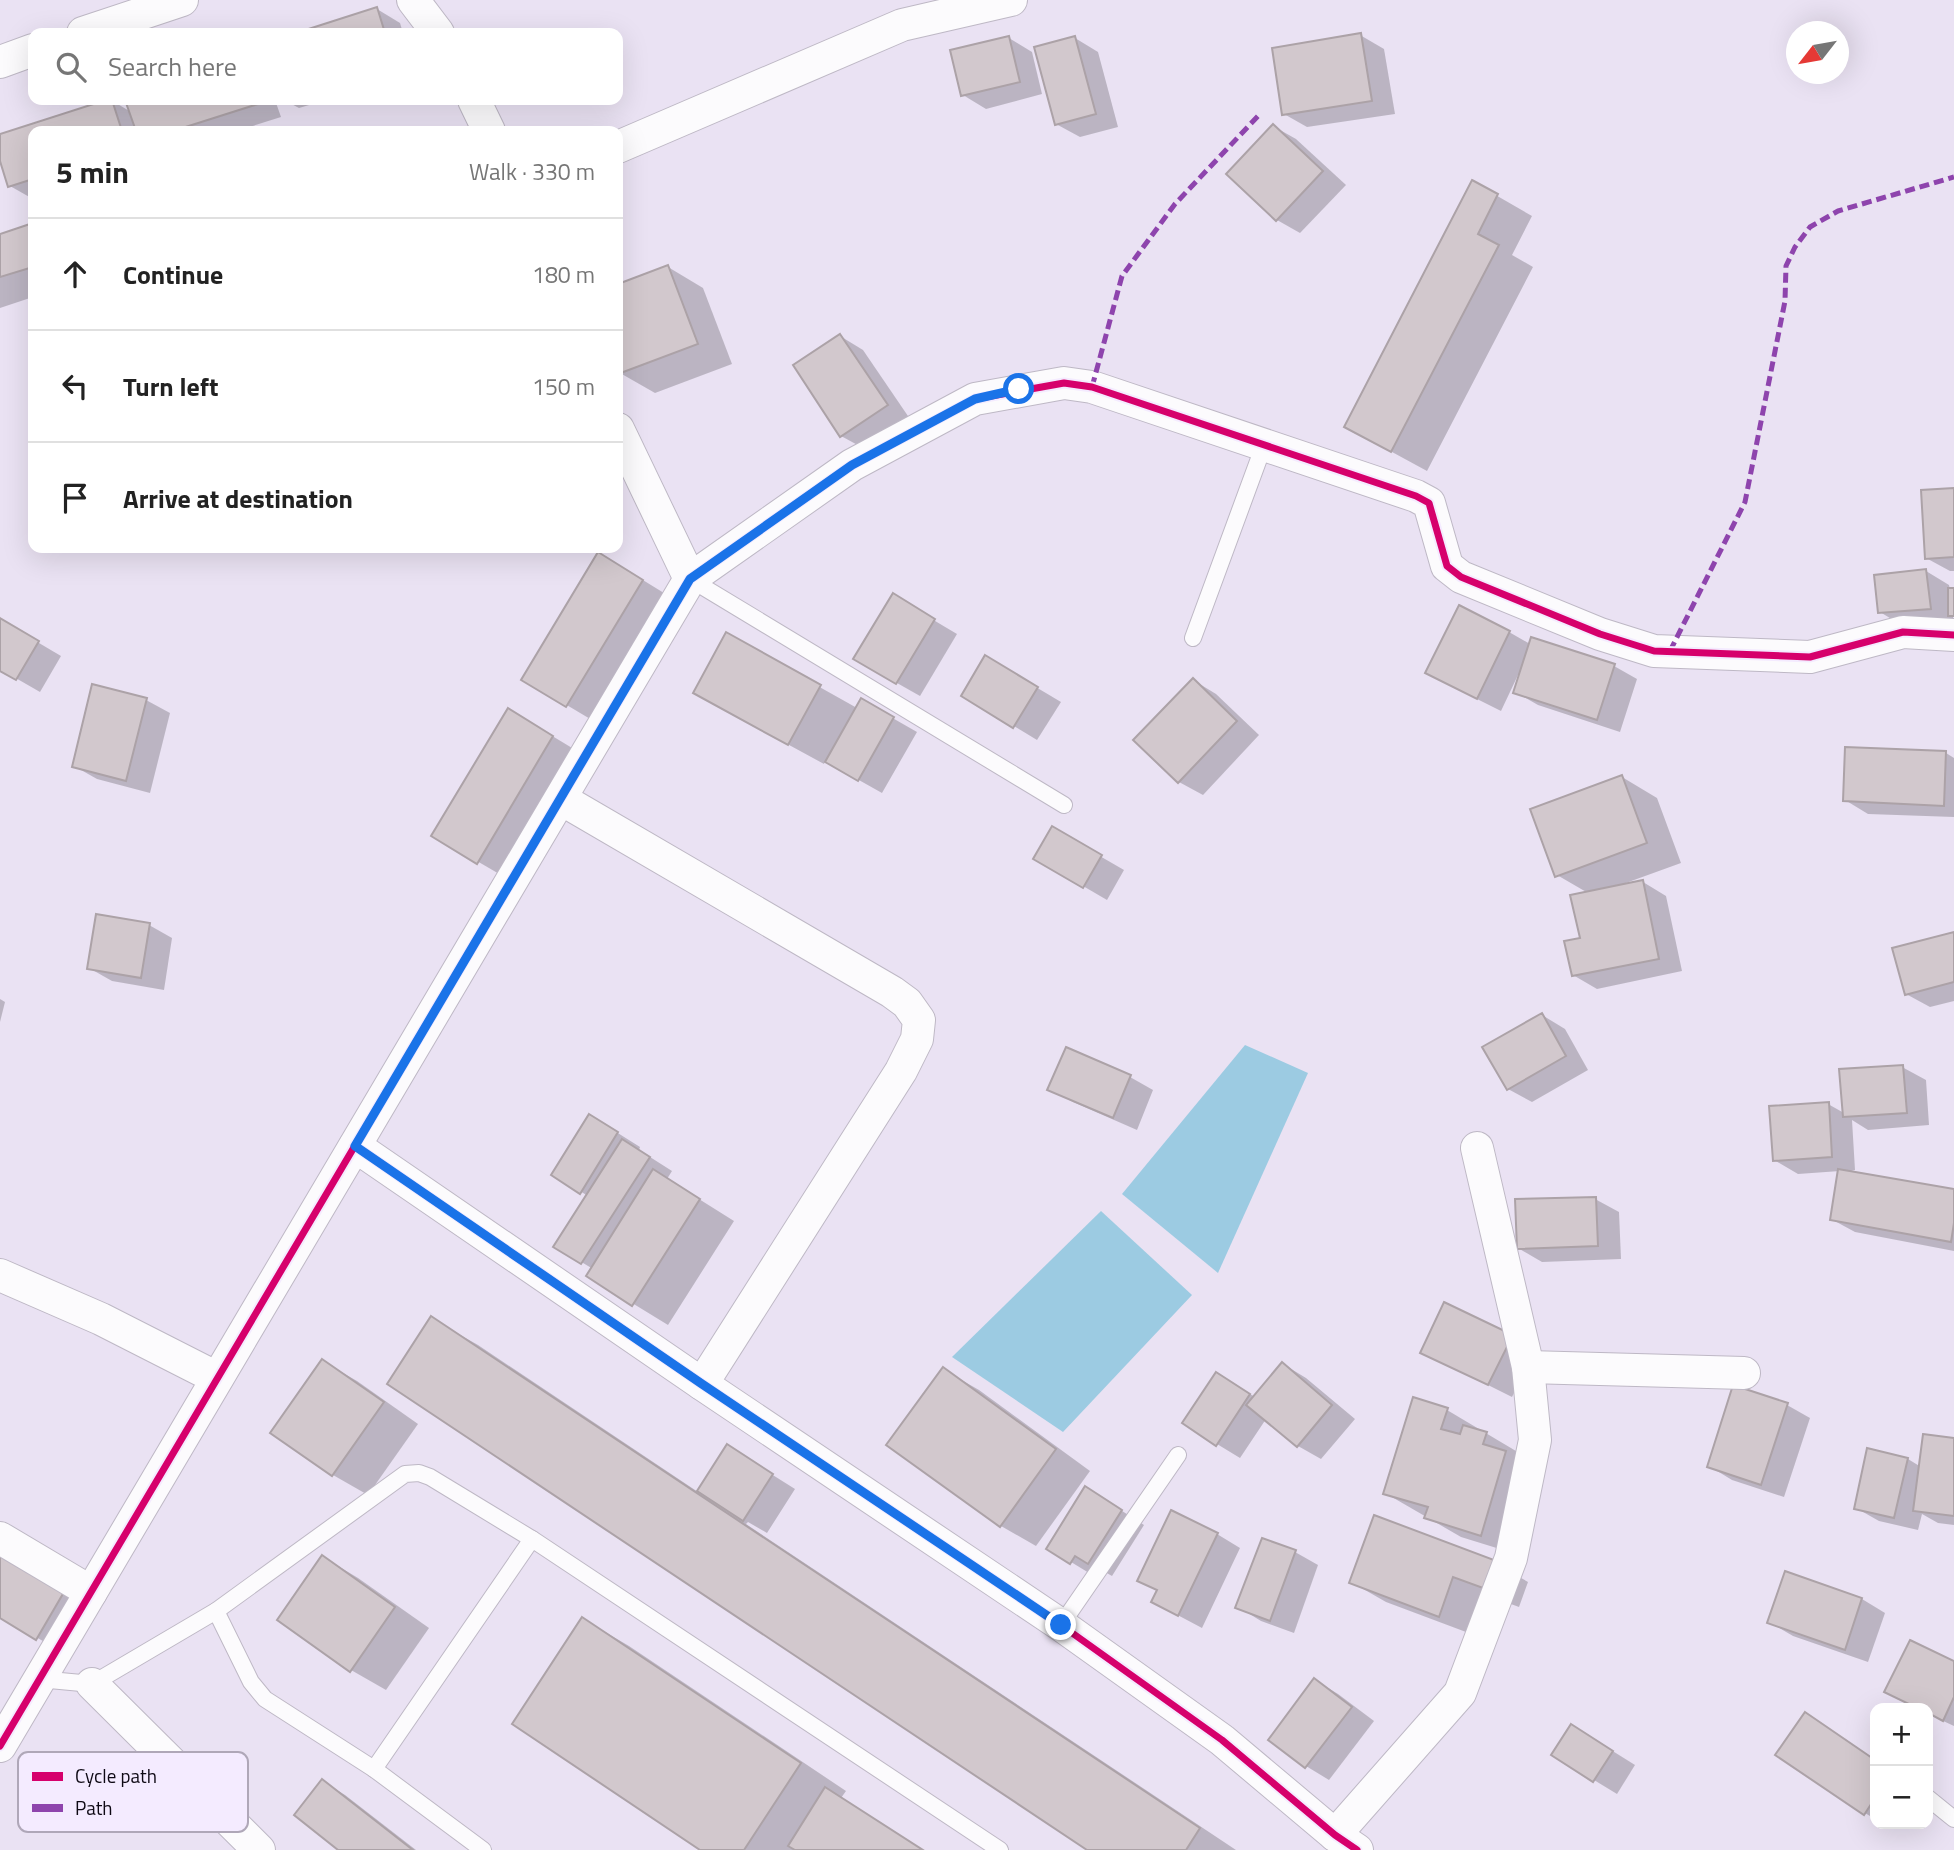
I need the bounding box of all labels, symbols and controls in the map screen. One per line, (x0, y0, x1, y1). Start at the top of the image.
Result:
north arrow (1786, 21, 1849, 84)
search box (28, 28, 623, 105)
text: Search here (108, 47, 237, 86)
icon: search (52, 48, 90, 86)
text: 5 min (56, 149, 129, 195)
text: Walk · 330 m (469, 154, 595, 189)
icon: ahead (56, 255, 94, 293)
text: Continue (123, 255, 223, 294)
text: 180 m (532, 257, 595, 292)
icon: left (56, 367, 94, 405)
text: Turn left (123, 367, 218, 406)
text: 150 m (532, 369, 595, 404)
route start (1003, 373, 1034, 404)
icon: arrive (56, 479, 94, 517)
text: Arrive at destination (123, 479, 353, 518)
route end (1045, 1609, 1076, 1640)
map controls (1870, 1703, 1933, 1829)
button: + (1870, 1703, 1933, 1766)
legend (18, 1752, 248, 1832)
text: Cycle path (75, 1761, 157, 1790)
button: − (1870, 1766, 1933, 1829)
text: Path (75, 1793, 113, 1822)

